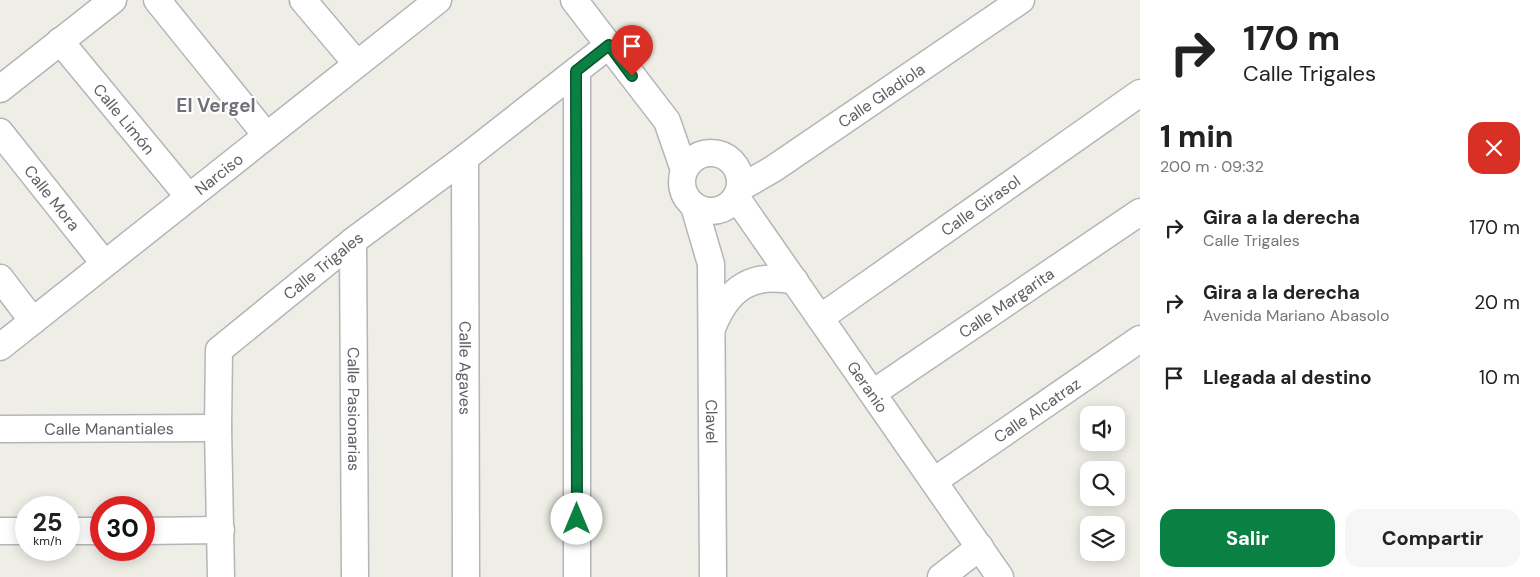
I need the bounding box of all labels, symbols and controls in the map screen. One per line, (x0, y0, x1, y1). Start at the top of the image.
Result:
text: 170 m (1243, 15, 1340, 61)
icon: right (1160, 20, 1225, 85)
pin (611, 25, 653, 76)
icon: arrive (618, 32, 646, 60)
street label: Calle Gladiola (834, 59, 929, 133)
text: Calle Trigales (1243, 59, 1376, 88)
street label: Calle Limón (88, 79, 159, 159)
district label: El Vergel (176, 93, 256, 118)
text: 1 min (1160, 117, 1233, 156)
button: close (1468, 122, 1520, 174)
street label: Narciso (191, 149, 247, 200)
text: 200 m · 09:32 (1160, 156, 1264, 177)
street label: Calle Mora (19, 161, 84, 235)
street label: Calle Girasol (937, 170, 1024, 241)
text: Gira a la derecha (1203, 205, 1360, 230)
icon: right (1160, 214, 1188, 242)
text: 170 m (1469, 215, 1520, 240)
street label: Calle Trigales (279, 227, 367, 305)
text: Calle Trigales (1203, 230, 1300, 251)
street label: Calle Margarita (955, 263, 1058, 343)
text: Gira a la derecha (1203, 280, 1360, 305)
icon: right (1160, 289, 1188, 317)
text: 20 m (1474, 290, 1520, 315)
text: Avenida Mariano Abasolo (1203, 305, 1389, 326)
street label: Calle Agaves (454, 321, 476, 415)
street label: Calle Pasionarias (343, 347, 364, 471)
street label: Geranio (842, 357, 893, 417)
icon: arrive (1160, 364, 1188, 392)
text: Llegada al destino (1203, 365, 1372, 390)
text: 10 m (1479, 365, 1520, 390)
street label: Calle Alcatraz (990, 373, 1085, 448)
street label: Clavel (701, 399, 722, 444)
map controls (1080, 406, 1125, 561)
button: sound (1080, 406, 1125, 451)
street label: Calle Manantiales (44, 418, 174, 440)
button: search (1080, 461, 1125, 506)
position arrow (550, 492, 602, 544)
speed limit sign: 30 (90, 496, 155, 561)
text: 25 (33, 506, 62, 539)
button: Salir (1160, 509, 1335, 567)
button: Compartir (1345, 509, 1520, 567)
button: layers (1080, 516, 1125, 561)
text: km/h (33, 533, 62, 549)

